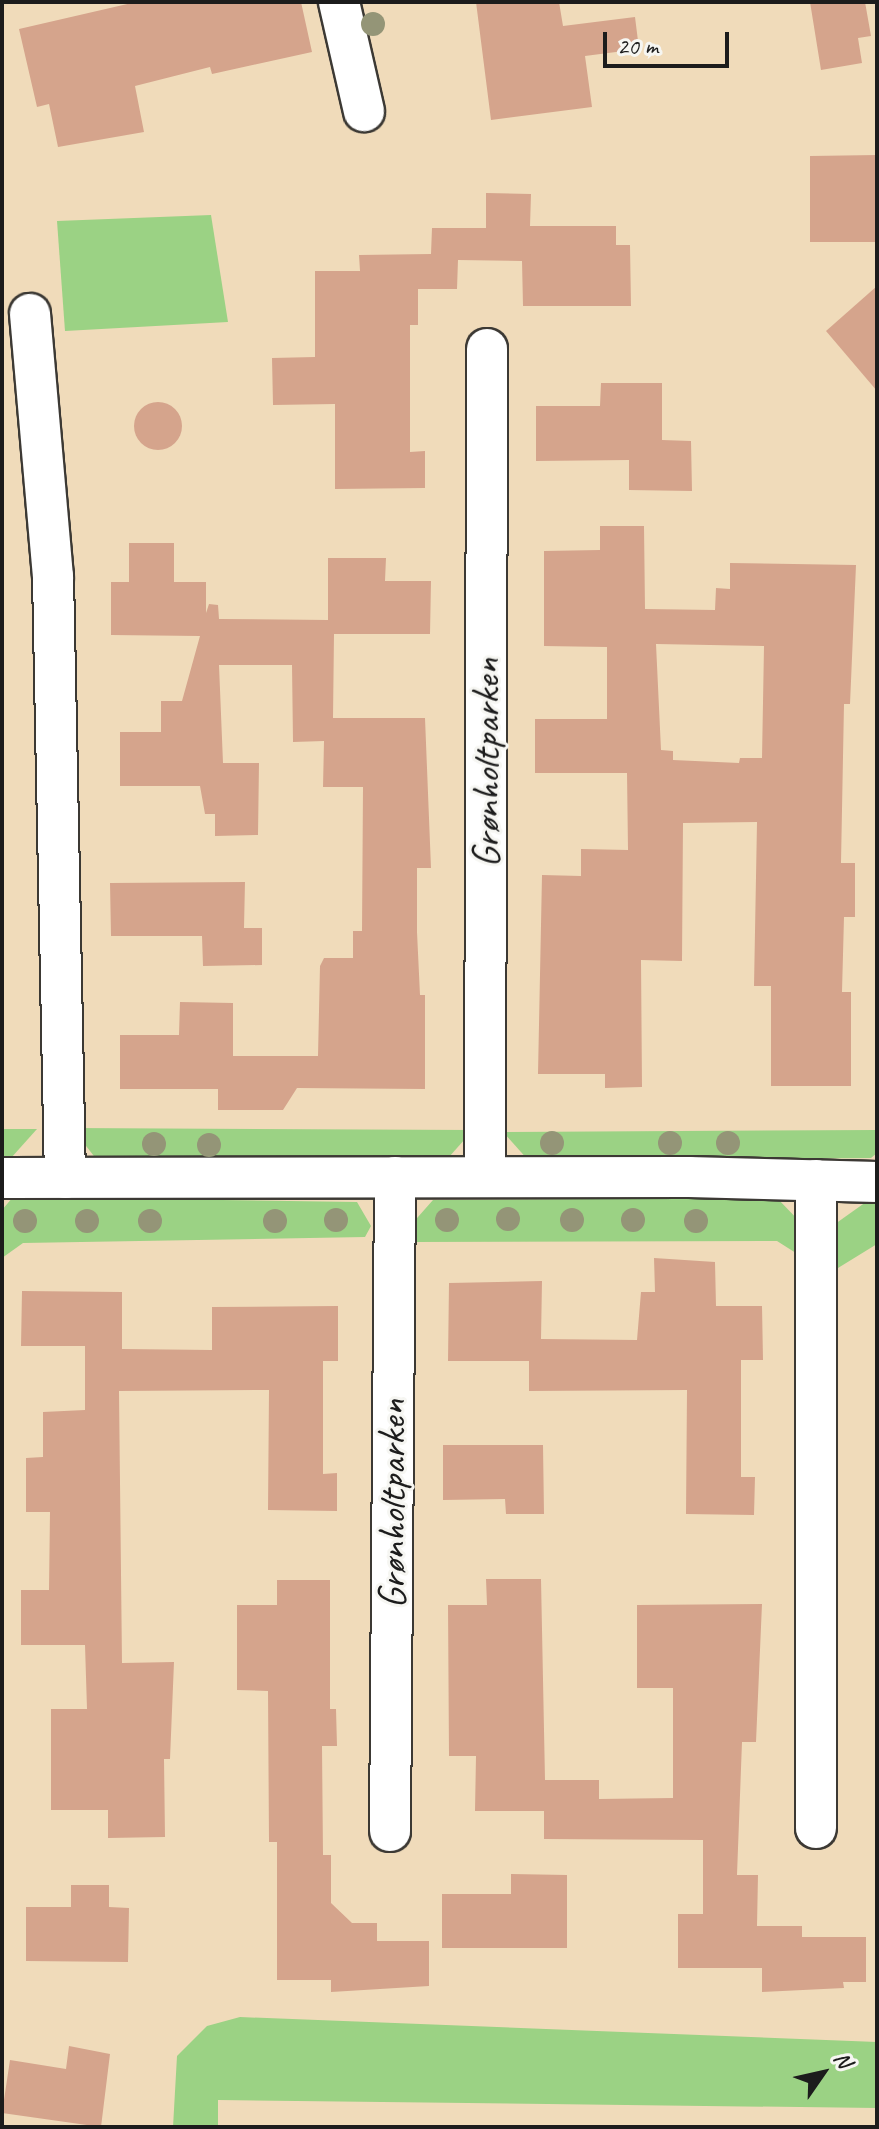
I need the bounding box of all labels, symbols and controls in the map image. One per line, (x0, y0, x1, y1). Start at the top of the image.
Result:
scale bar (607, 16, 733, 66)
text: 20 m (617, 31, 658, 61)
street label: Grønholtparken (462, 658, 510, 868)
street label: Grønholtparken (368, 1399, 416, 1609)
north arrow (783, 2033, 863, 2113)
text: N (827, 2046, 858, 2073)

